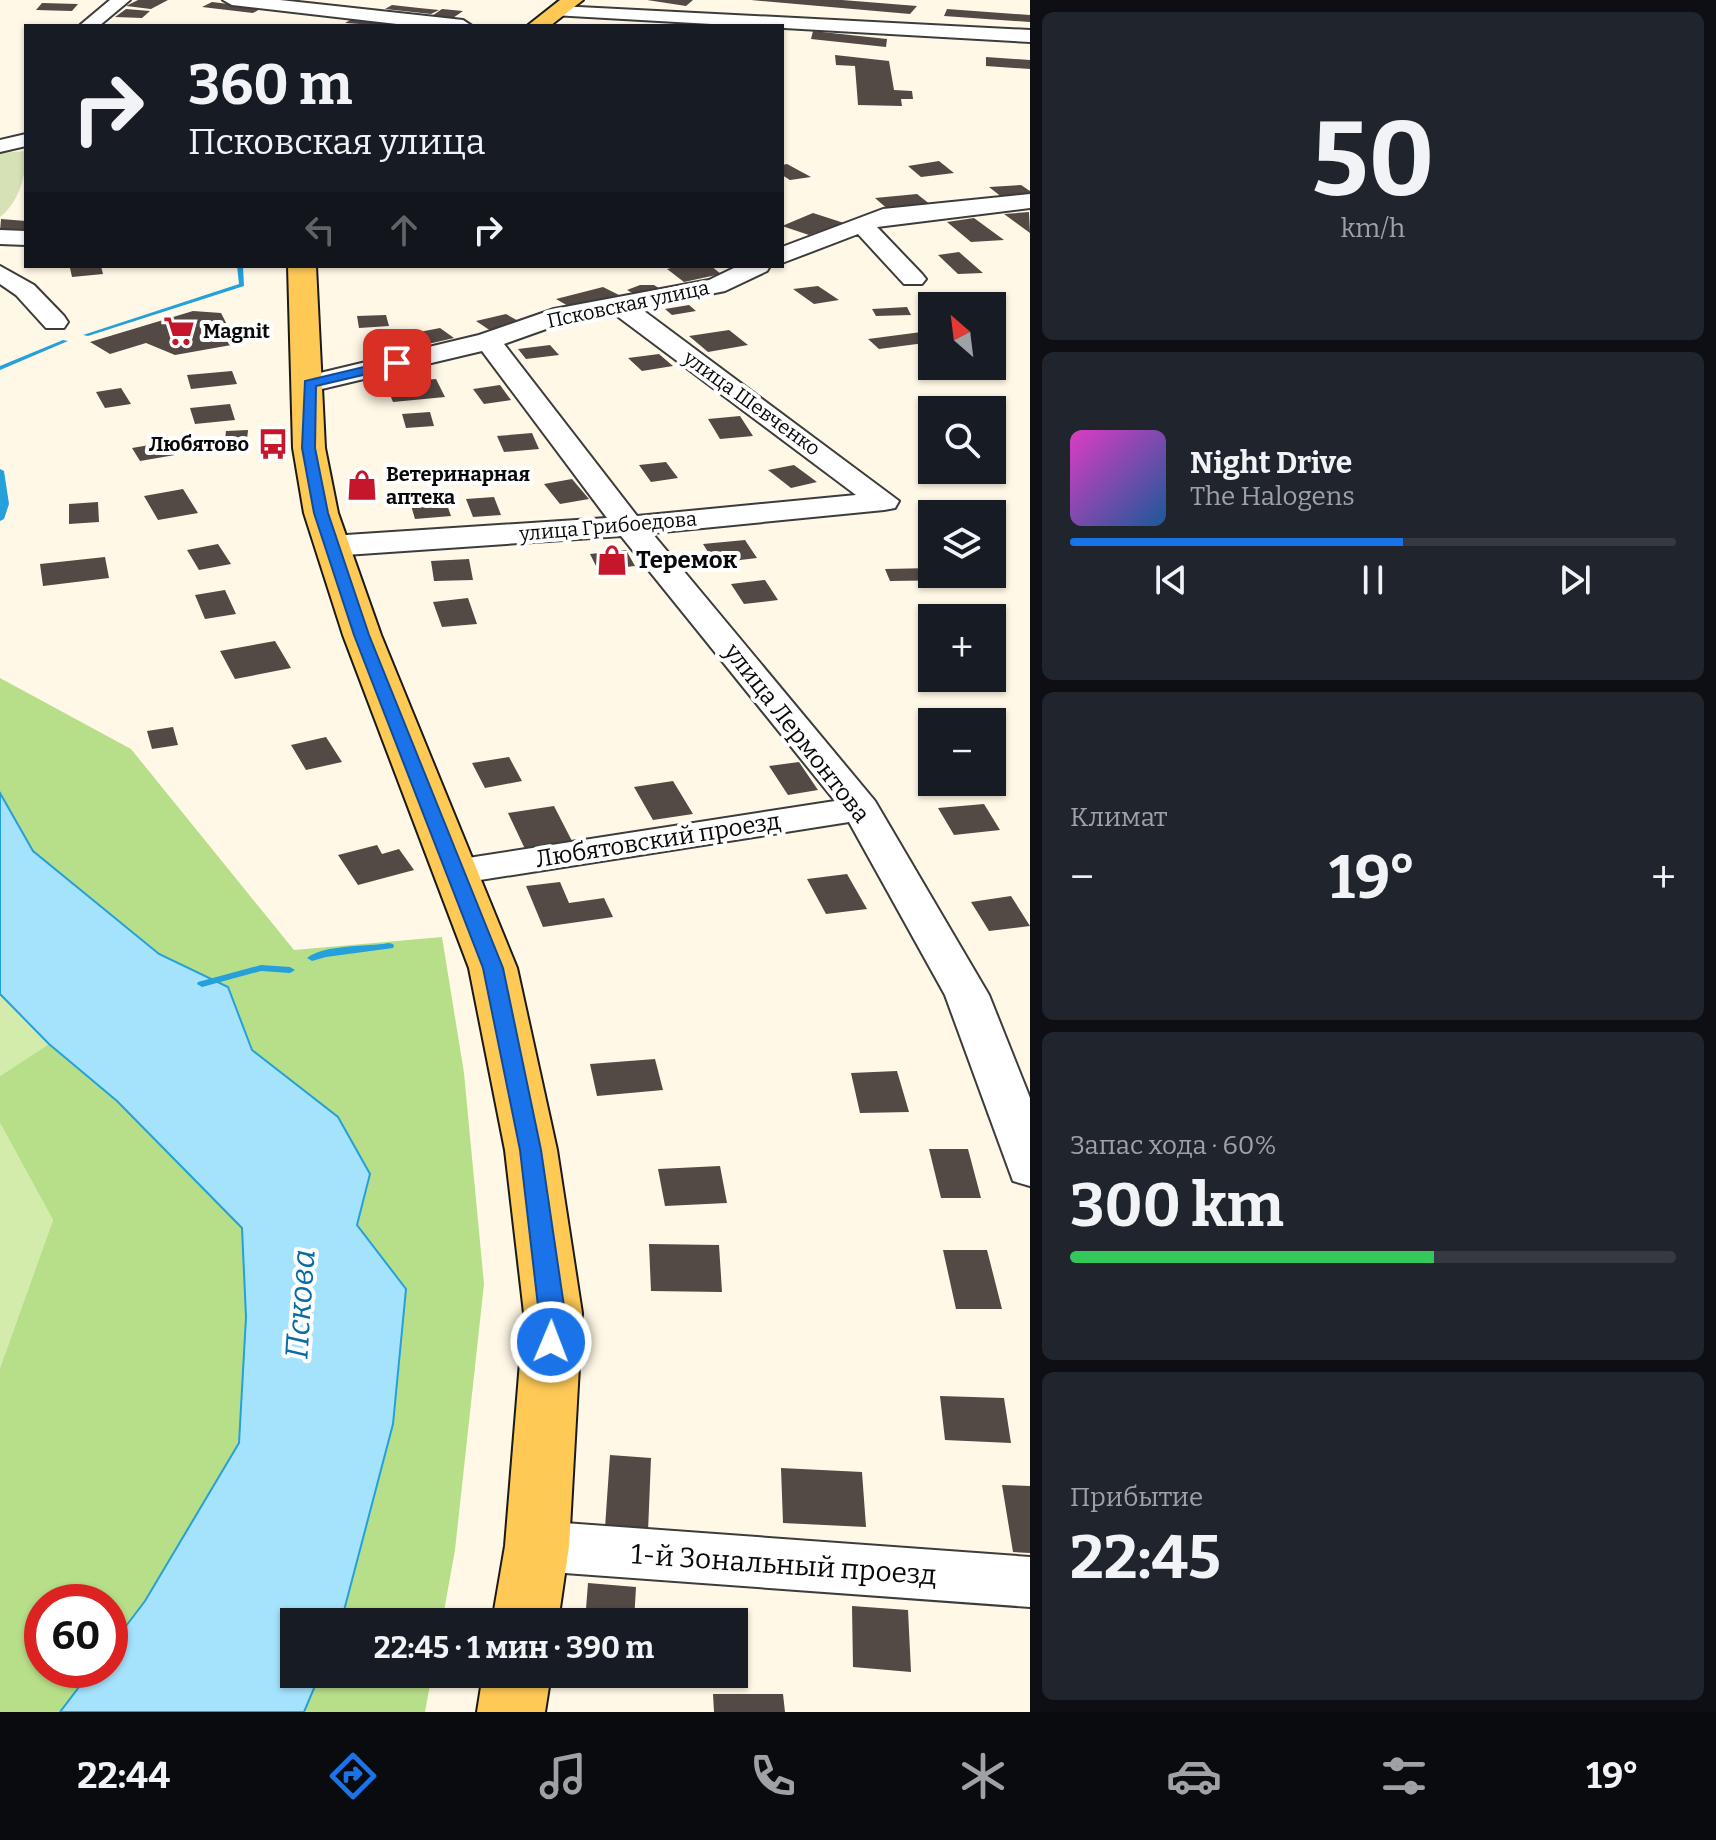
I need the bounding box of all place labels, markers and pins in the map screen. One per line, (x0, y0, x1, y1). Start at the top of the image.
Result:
supermarket icon: Magnit (162, 314, 196, 348)
place label: Magnit (203, 319, 270, 343)
pin (363, 329, 431, 397)
bus stop icon: Любятово (256, 427, 290, 461)
place label: Любятово (149, 432, 249, 456)
place label: Ветеринарная аптека (386, 462, 530, 509)
shop icon: Ветеринарная аптека (345, 468, 379, 502)
shop icon: Теремок (595, 543, 629, 577)
place label: Теремок (636, 546, 738, 574)

